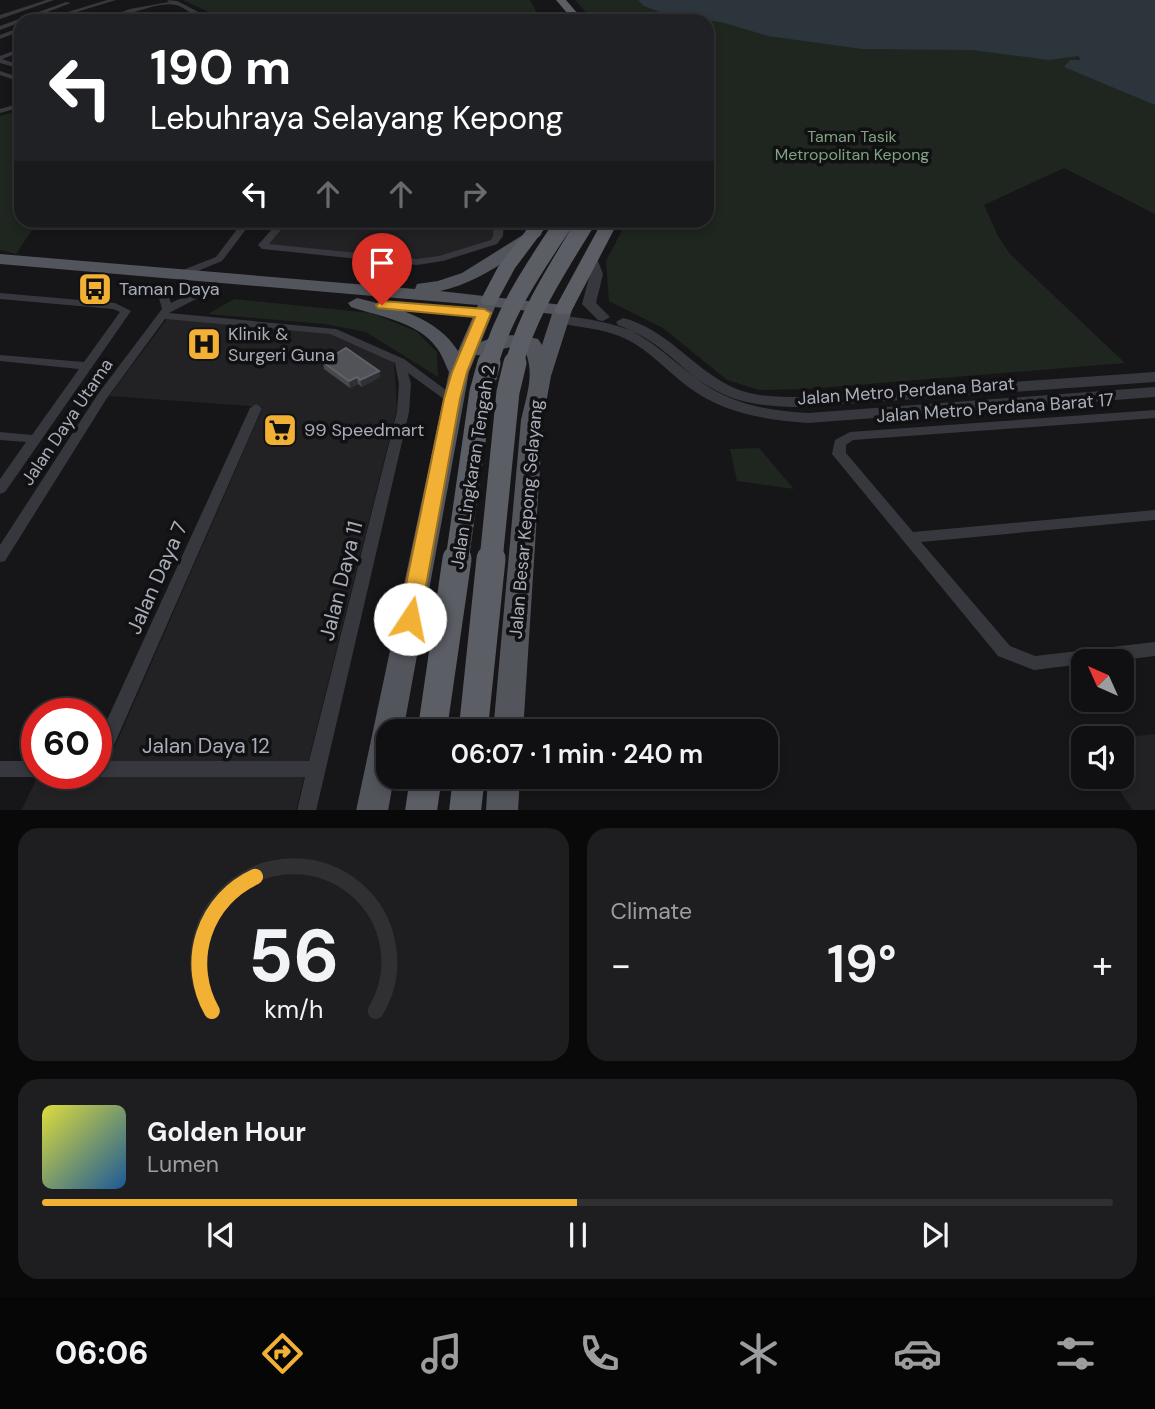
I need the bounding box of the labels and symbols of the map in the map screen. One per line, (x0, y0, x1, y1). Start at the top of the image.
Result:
park label: Taman Tasik Metropolitan Kepong (775, 126, 929, 165)
pin (352, 233, 412, 305)
bus stop icon: Taman Daya (76, 270, 114, 308)
place label: Taman Daya (119, 277, 220, 301)
place label: Klinik & Surgeri Guna (228, 322, 335, 367)
hospital icon: Klinik & Surgeri Guna (185, 325, 223, 363)
street label: Jalan Daya Utama (16, 354, 118, 490)
street label: Jalan Lingkaran Tengah 2 (445, 363, 501, 571)
street label: Jalan Metro Perdana Barat (796, 371, 1016, 411)
street label: Jalan Metro Perdana Barat 17 (875, 388, 1115, 428)
street label: Jalan Besar Kepong Selayang (504, 398, 548, 640)
supermarket icon: 99 Speedmart (261, 411, 299, 449)
place label: 99 Speedmart (304, 418, 424, 442)
street label: Jalan Daya 7 (120, 517, 194, 639)
street label: Jalan Daya 11 (313, 518, 369, 644)
position arrow (373, 582, 447, 656)
north arrow (1071, 649, 1134, 712)
speed limit sign: 60 (21, 698, 112, 789)
street label: Jalan Daya 12 (142, 732, 270, 760)

